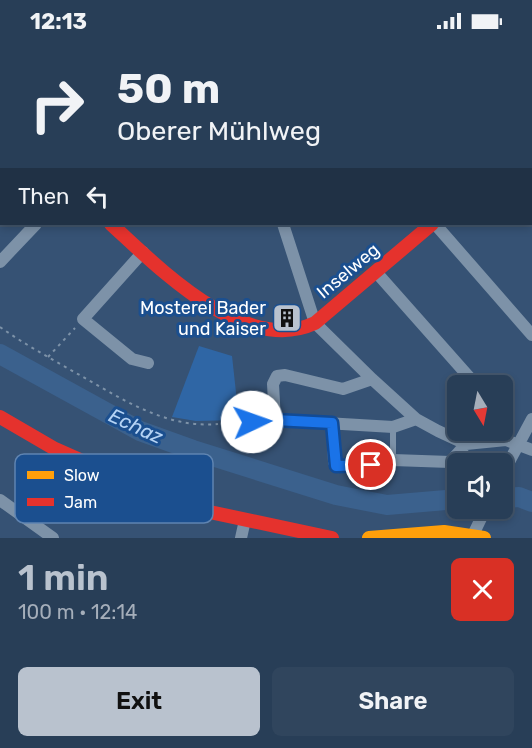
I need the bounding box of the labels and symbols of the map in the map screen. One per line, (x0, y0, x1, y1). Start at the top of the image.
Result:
street label: Inselweg (312, 239, 384, 303)
place label: Mosterei Bader und Kaiser (140, 297, 266, 340)
building icon: Mosterei Bader und Kaiser (271, 302, 303, 334)
north arrow (447, 375, 513, 441)
position arrow (220, 390, 284, 454)
water label: Echaz (105, 403, 167, 449)
pin (345, 439, 396, 490)
legend (15, 454, 213, 523)
text: Slow (64, 466, 100, 485)
text: Jam (64, 493, 97, 512)

